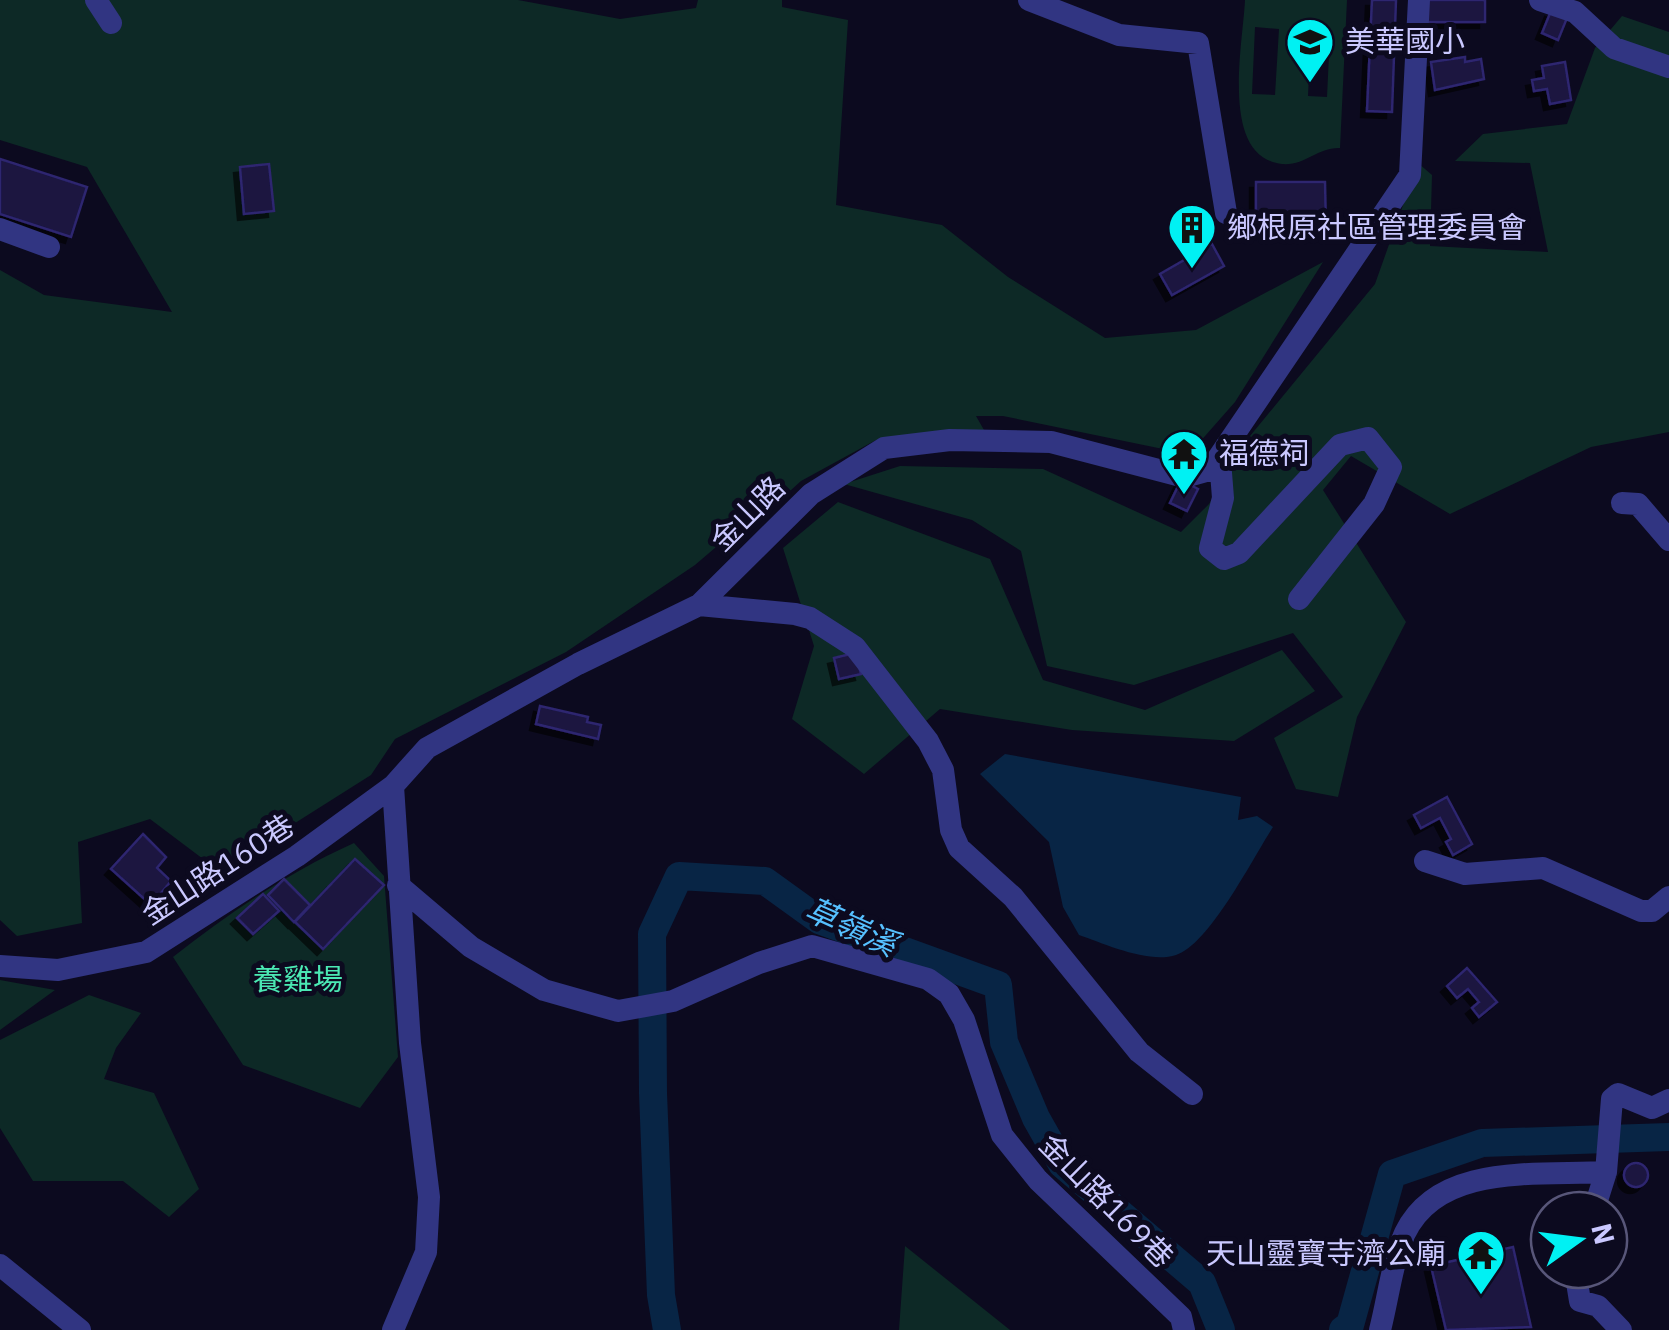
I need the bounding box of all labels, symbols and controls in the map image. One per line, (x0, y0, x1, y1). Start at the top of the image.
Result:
school or university icon: 美華國小 (1284, 16, 1336, 84)
place label: 美華國小 (1345, 21, 1465, 60)
building icon: 鄉根原社區管理委員會 (1166, 202, 1218, 270)
place label: 鄉根原社區管理委員會 (1227, 207, 1527, 246)
temple icon: 福德祠 (1158, 428, 1210, 496)
place label: 福德祠 (1219, 433, 1309, 472)
street label: 金山路 (701, 467, 793, 559)
street label: 金山路160巷 (134, 805, 301, 932)
water label: 草嶺溪 (799, 887, 907, 966)
park label: 養雞場 (253, 959, 343, 998)
street label: 金山路169巷 (1032, 1125, 1182, 1275)
north arrow (1529, 1190, 1629, 1290)
text: N (1583, 1220, 1624, 1248)
temple icon: 天山靈寶寺濟公廟 (1455, 1228, 1507, 1296)
place label: 天山靈寶寺濟公廟 (1206, 1233, 1446, 1272)

